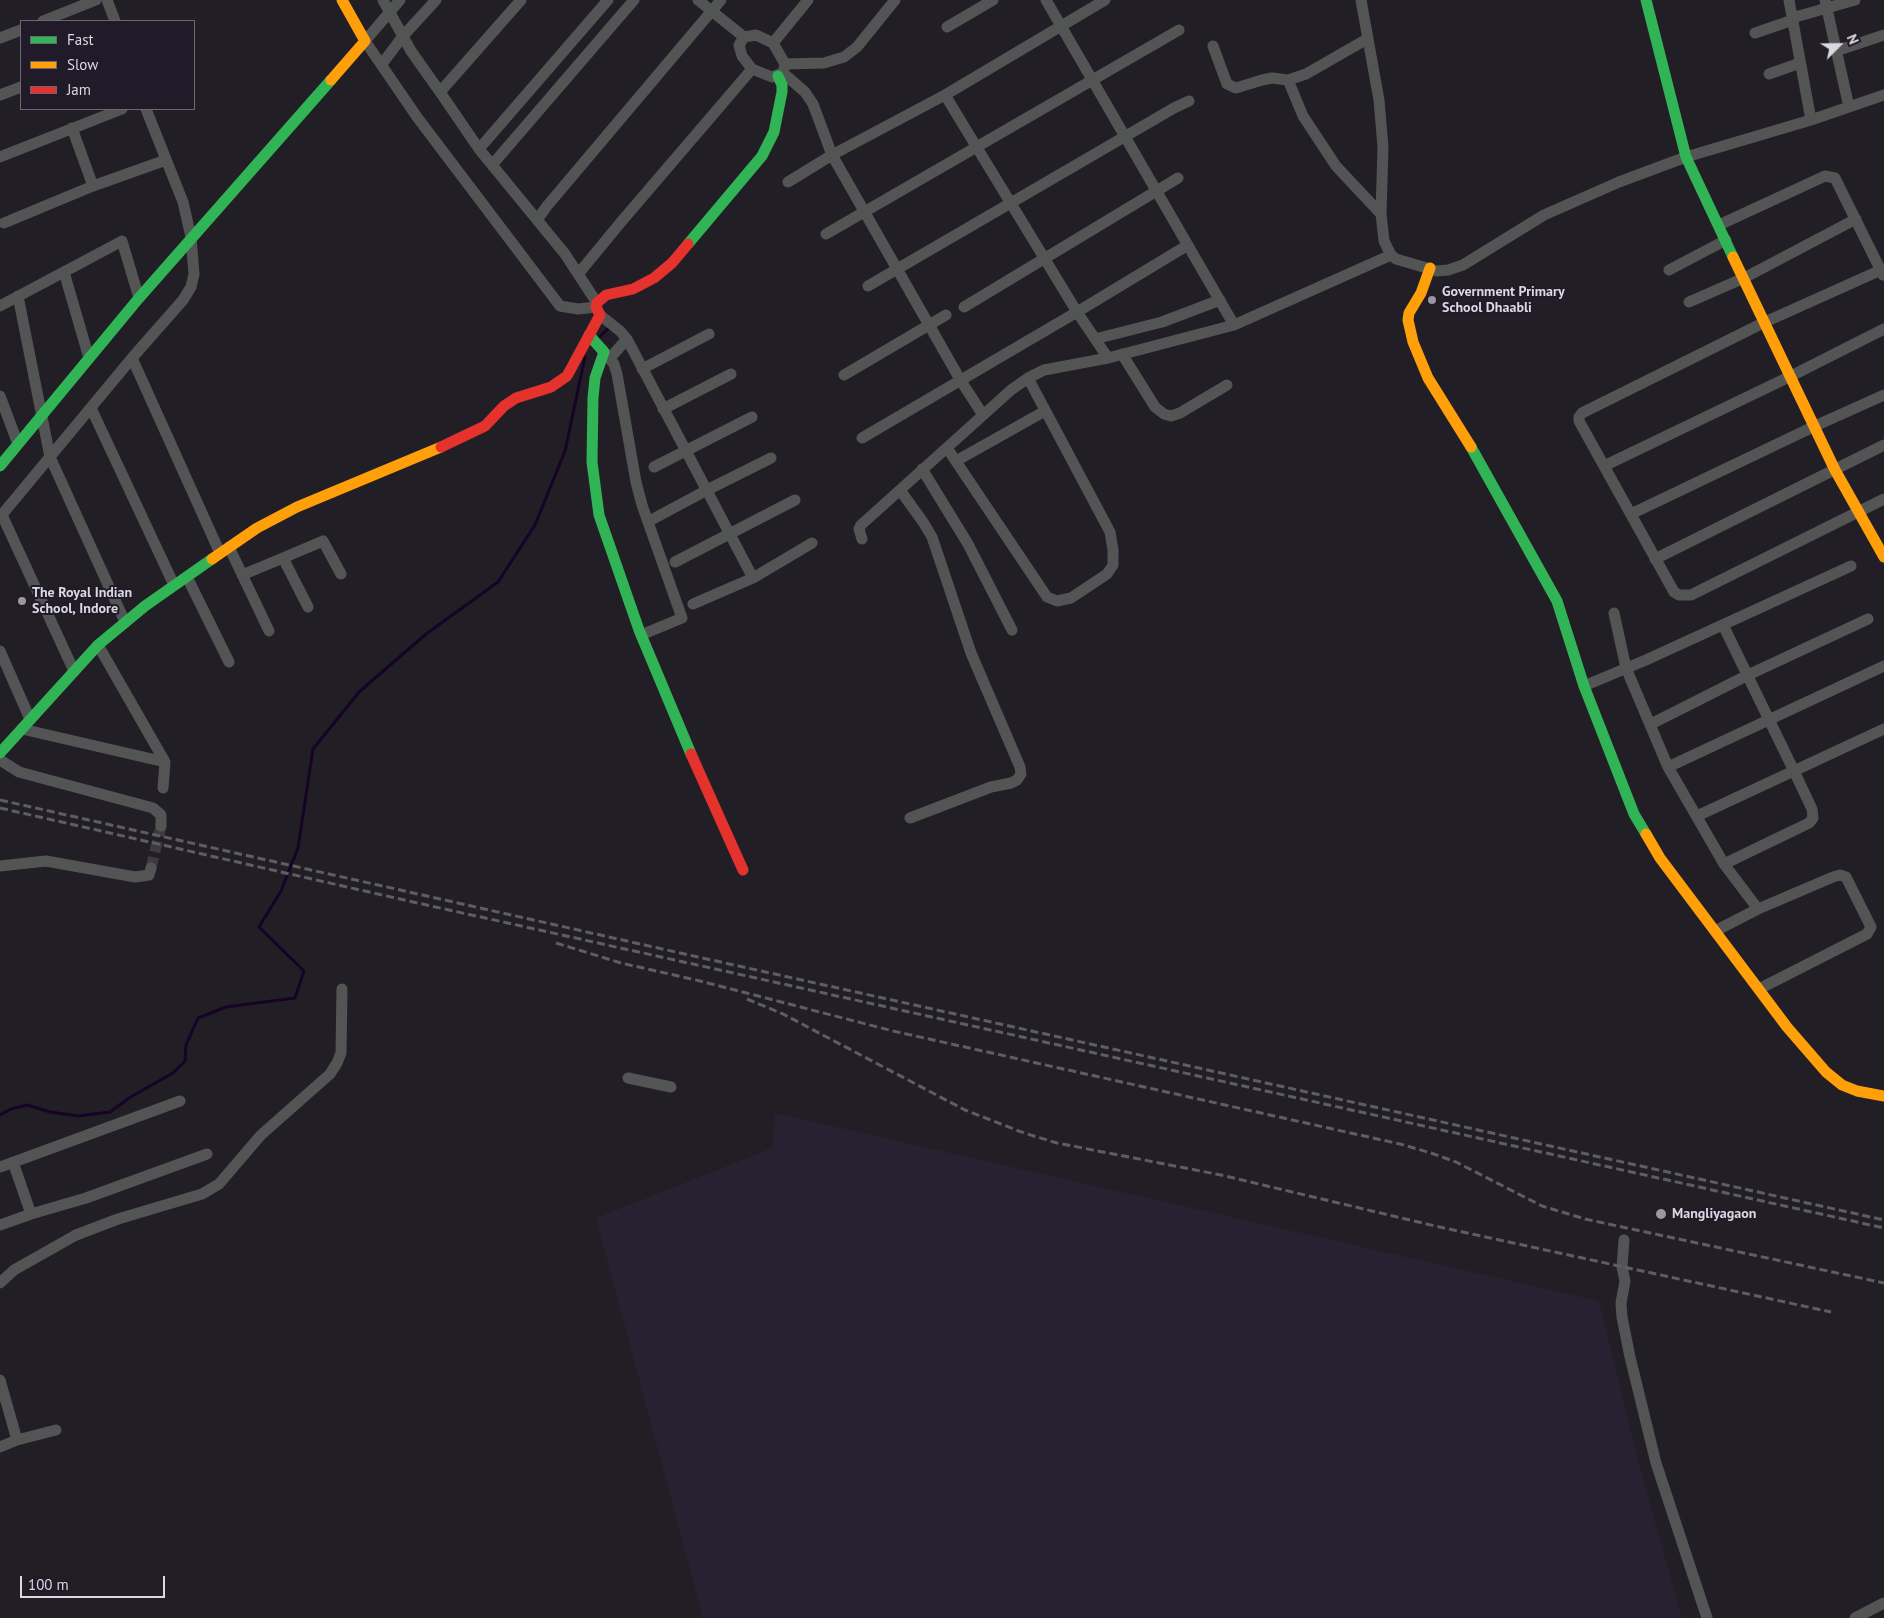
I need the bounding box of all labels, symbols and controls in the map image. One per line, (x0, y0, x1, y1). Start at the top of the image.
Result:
legend (20, 20, 195, 110)
north arrow (1814, 20, 1864, 70)
text: Fast (67, 30, 94, 49)
text: N (1843, 31, 1863, 47)
text: Slow (67, 55, 98, 74)
text: Jam (67, 80, 91, 99)
place label: Government Primary School Dhaabli (1442, 284, 1565, 316)
marker: Government Primary School Dhaabli (1426, 294, 1438, 306)
place label: The Royal Indian School, Indore (32, 585, 132, 618)
marker: The Royal Indian School, Indore (16, 595, 28, 607)
place label: Mangliyagaon (1672, 1206, 1756, 1222)
marker: Mangliyagaon (1654, 1207, 1668, 1221)
scale bar (22, 1566, 168, 1598)
text: 100 m (28, 1575, 69, 1594)

